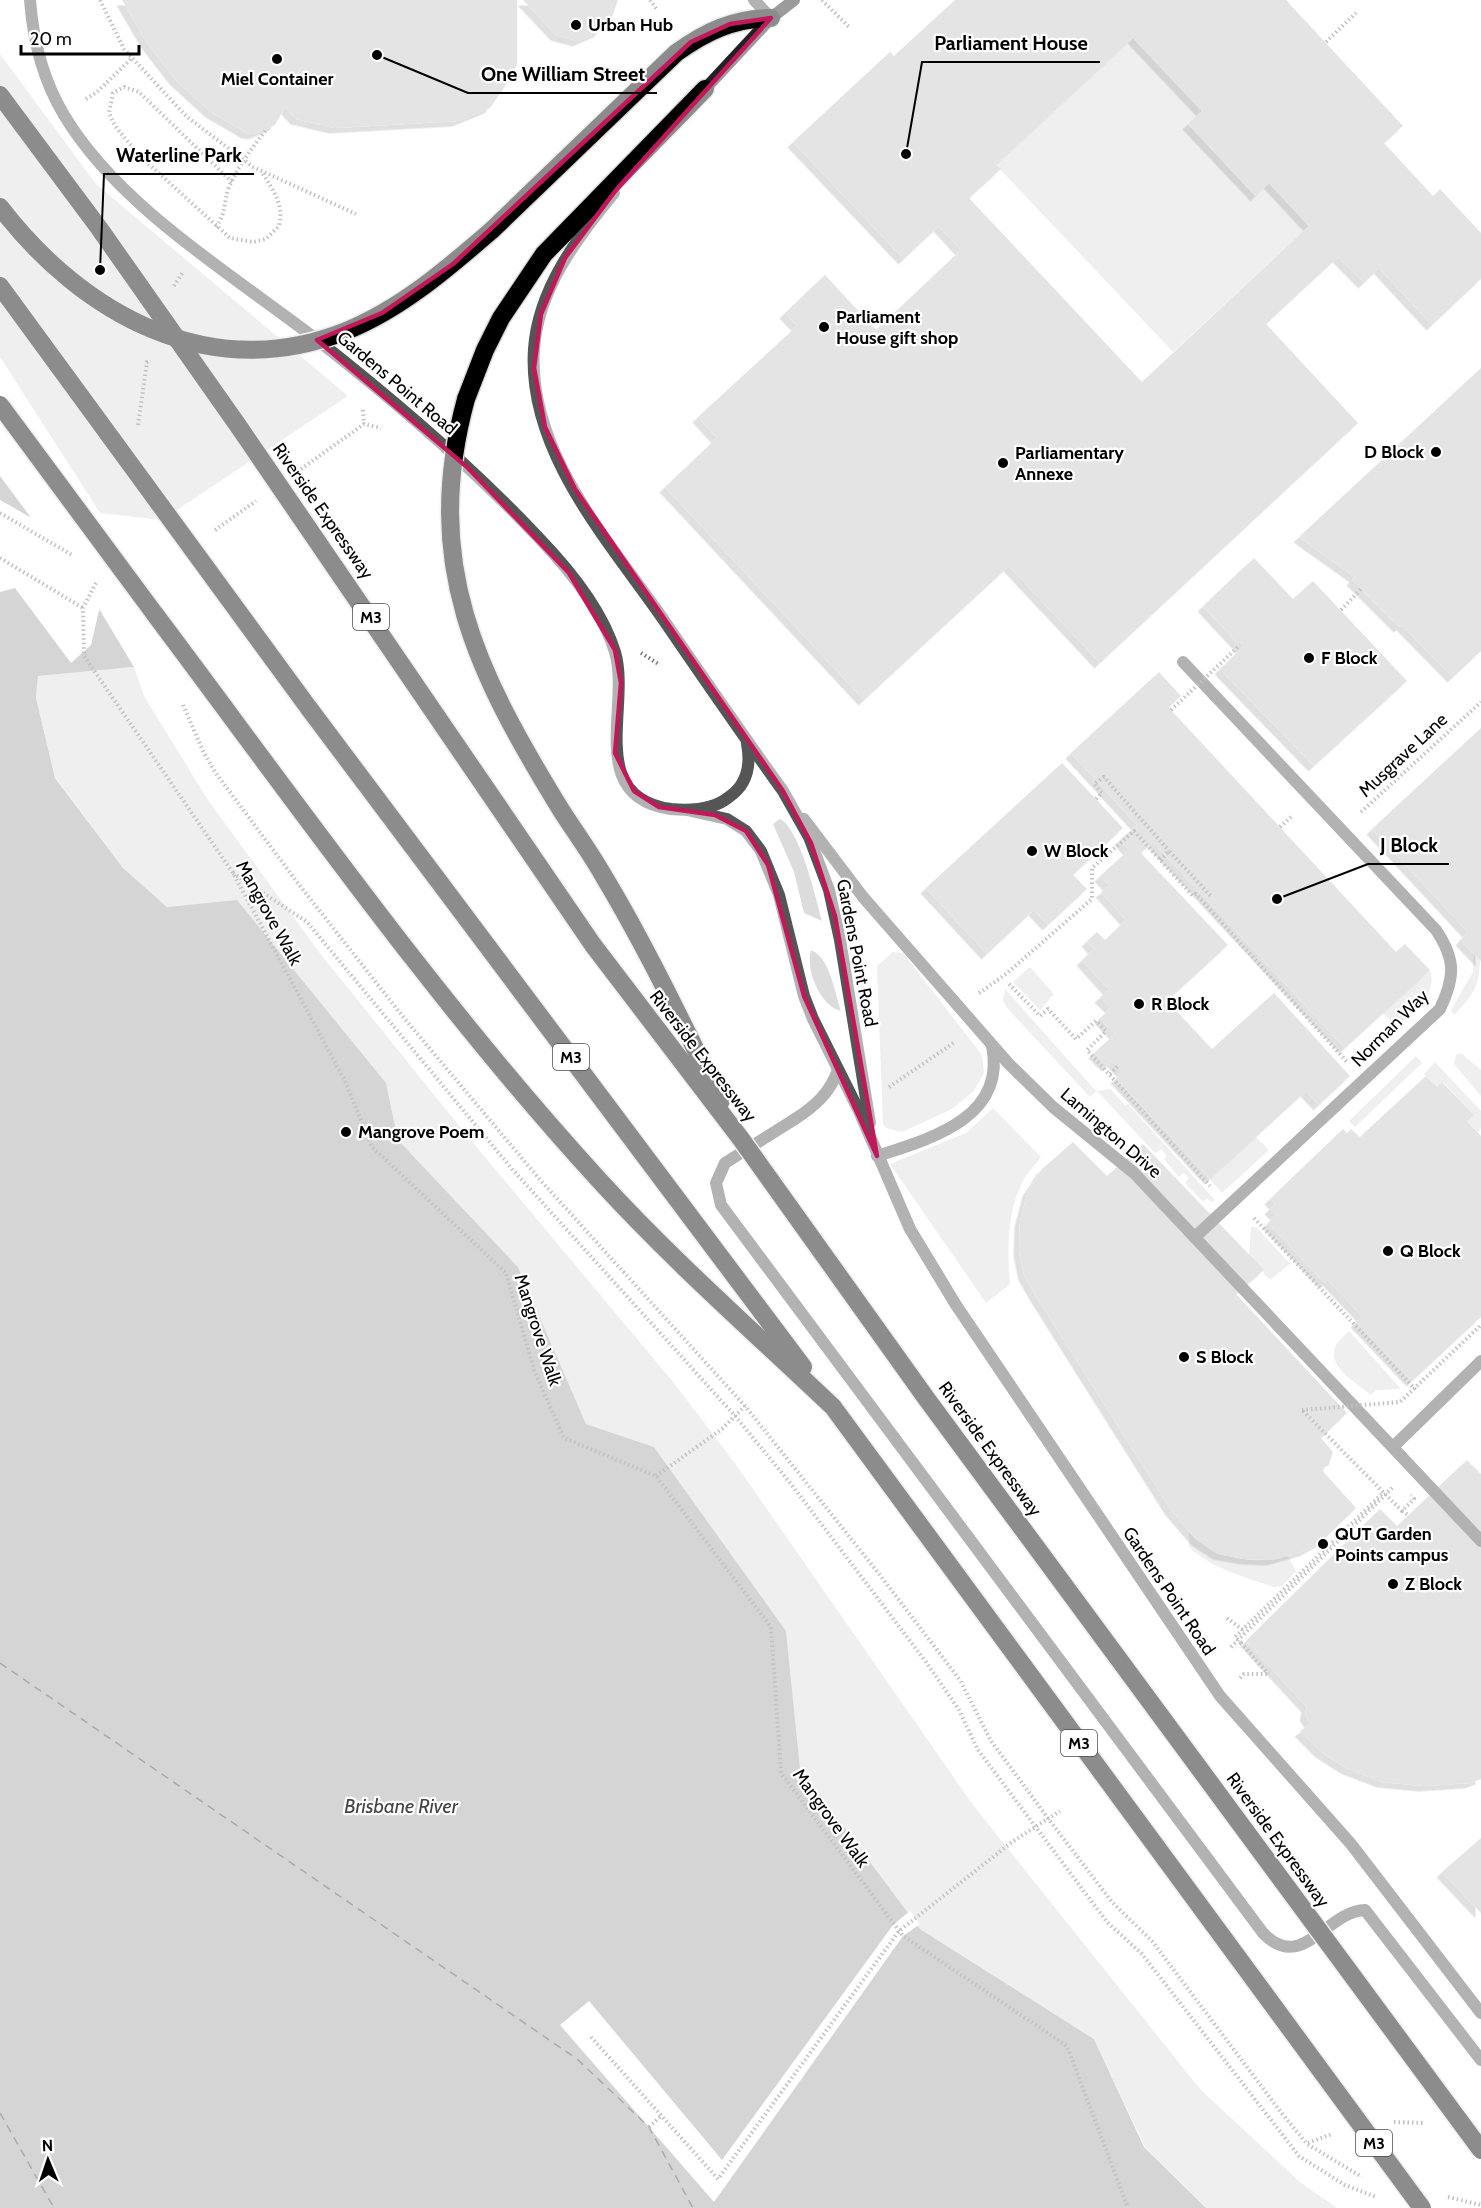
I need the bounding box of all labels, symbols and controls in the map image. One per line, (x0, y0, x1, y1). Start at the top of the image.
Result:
place label: Urban Hub (588, 14, 673, 36)
scale bar (21, 18, 140, 56)
marker: Urban Hub (569, 18, 583, 32)
callout: Parliament House (922, 24, 1100, 62)
text: 20 m (30, 28, 72, 50)
text: Parliament House (934, 31, 1088, 55)
marker: Miel Container (270, 52, 284, 66)
callout: One William Street (468, 55, 657, 93)
text: One William Street (481, 62, 645, 86)
place label: Miel Container (221, 68, 333, 90)
callout: Waterline Park (104, 136, 254, 174)
text: Waterline Park (116, 143, 242, 167)
place label: Parliament House gift shop (836, 306, 958, 349)
marker: Parliament House gift shop (817, 320, 831, 334)
street label: Gardens Point Road (333, 326, 461, 440)
street label: Riverside Expressway (268, 439, 378, 583)
place label: D Block (1364, 441, 1424, 463)
place label: Parliamentary Annexe (1015, 442, 1124, 485)
marker: D Block (1429, 445, 1443, 459)
marker: Parliamentary Annexe (996, 456, 1010, 470)
road number: M3 (353, 604, 389, 630)
place label: F Block (1321, 647, 1378, 669)
marker: F Block (1302, 651, 1316, 665)
street label: Musgrave Lane (1354, 708, 1452, 802)
callout: J Block (1368, 826, 1449, 864)
text: J Block (1379, 833, 1438, 857)
place label: W Block (1044, 840, 1109, 862)
marker: W Block (1025, 844, 1039, 858)
street label: Mangrove Walk (231, 857, 307, 970)
street label: Gardens Point Road (832, 877, 882, 1029)
street label: Norman Way (1347, 985, 1433, 1071)
street label: Riverside Expressway (645, 986, 761, 1126)
place label: R Block (1151, 993, 1210, 1015)
marker: R Block (1132, 997, 1146, 1011)
road number: M3 (553, 1044, 589, 1070)
street label: Lamington Drive (1056, 1083, 1166, 1183)
place label: Mangrove Poem (358, 1121, 484, 1143)
marker: Mangrove Poem (339, 1125, 353, 1139)
place label: Q Block (1400, 1240, 1461, 1262)
marker: Q Block (1381, 1244, 1395, 1258)
street label: Mangrove Walk (510, 1271, 567, 1390)
place label: S Block (1196, 1346, 1254, 1368)
marker: S Block (1177, 1350, 1191, 1364)
street label: Riverside Expressway (934, 1377, 1046, 1521)
street label: Gardens Point Road (1118, 1523, 1220, 1659)
place label: QUT Garden Points campus (1335, 1523, 1449, 1566)
marker: QUT Garden Points campus (1316, 1537, 1330, 1551)
place label: Z Block (1405, 1573, 1462, 1595)
marker: Z Block (1386, 1577, 1400, 1591)
road number: M3 (1061, 1730, 1097, 1756)
street label: Mangrove Walk (788, 1764, 875, 1872)
street label: Riverside Expressway (1222, 1768, 1334, 1912)
water label: Brisbane River (344, 1794, 459, 1818)
north arrow (18, 2130, 78, 2190)
road number: M3 (1356, 2130, 1392, 2156)
text: N (42, 2136, 53, 2155)

